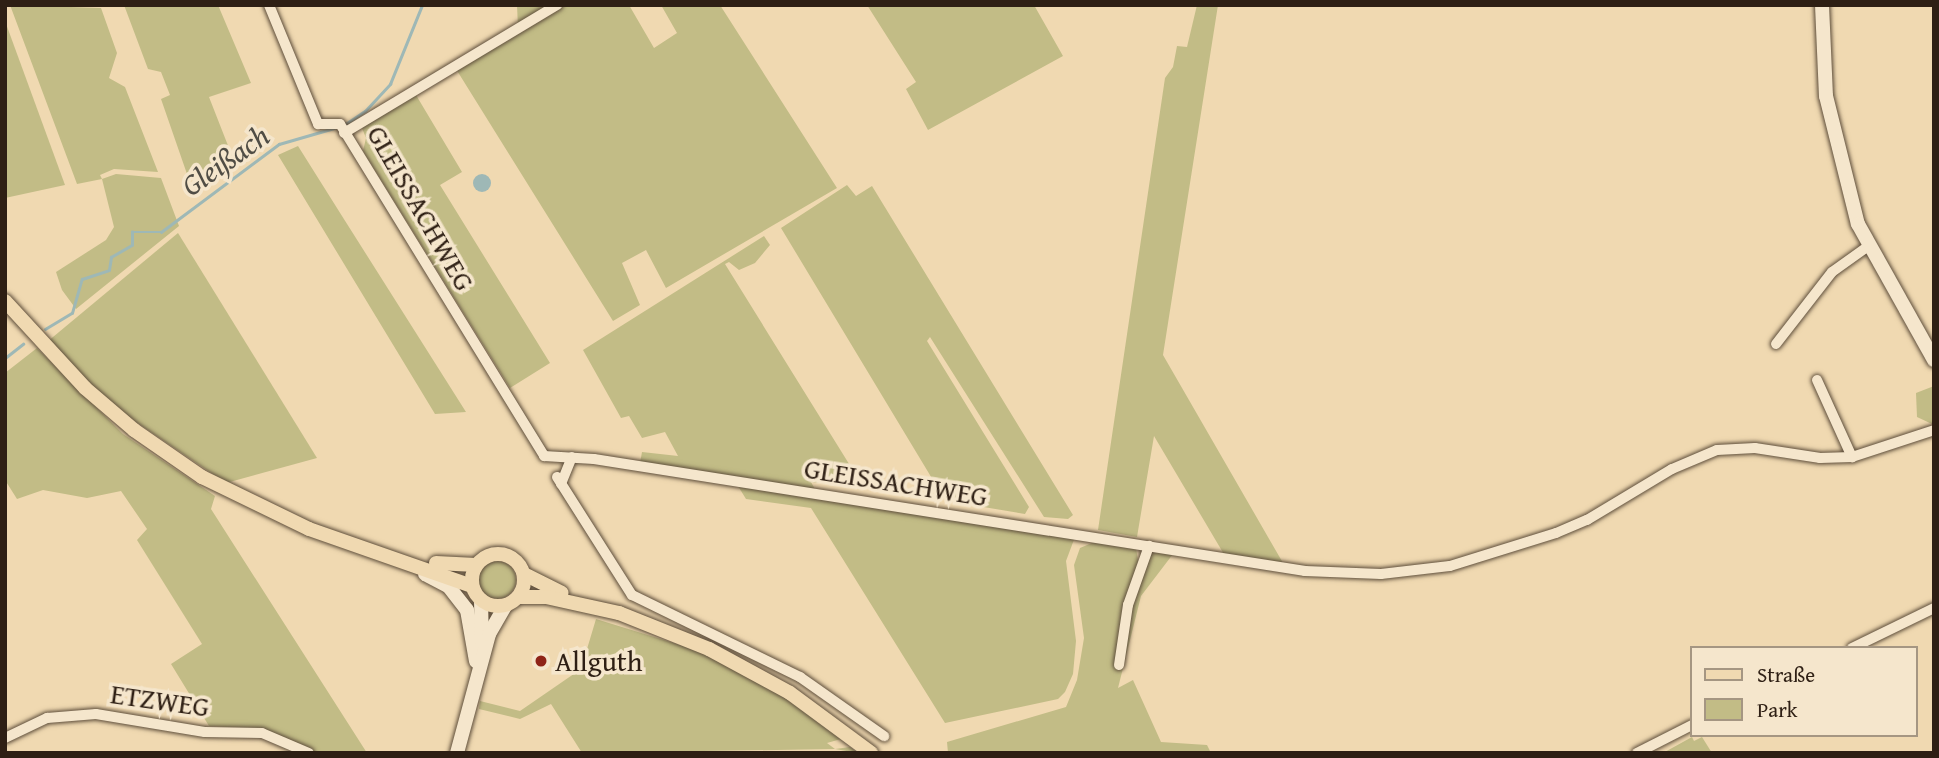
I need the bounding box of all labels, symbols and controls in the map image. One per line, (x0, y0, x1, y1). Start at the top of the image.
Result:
water label: Gleißach (174, 117, 276, 203)
street label: GLEISSACHWEG (360, 119, 482, 297)
street label: GLEISSACHWEG (802, 451, 990, 513)
place label: Allguth (555, 644, 642, 678)
legend (1690, 646, 1918, 737)
marker: Allguth (533, 653, 549, 669)
text: Straße (1757, 659, 1815, 690)
street label: ETZWEG (109, 676, 211, 724)
text: Park (1757, 694, 1798, 725)

